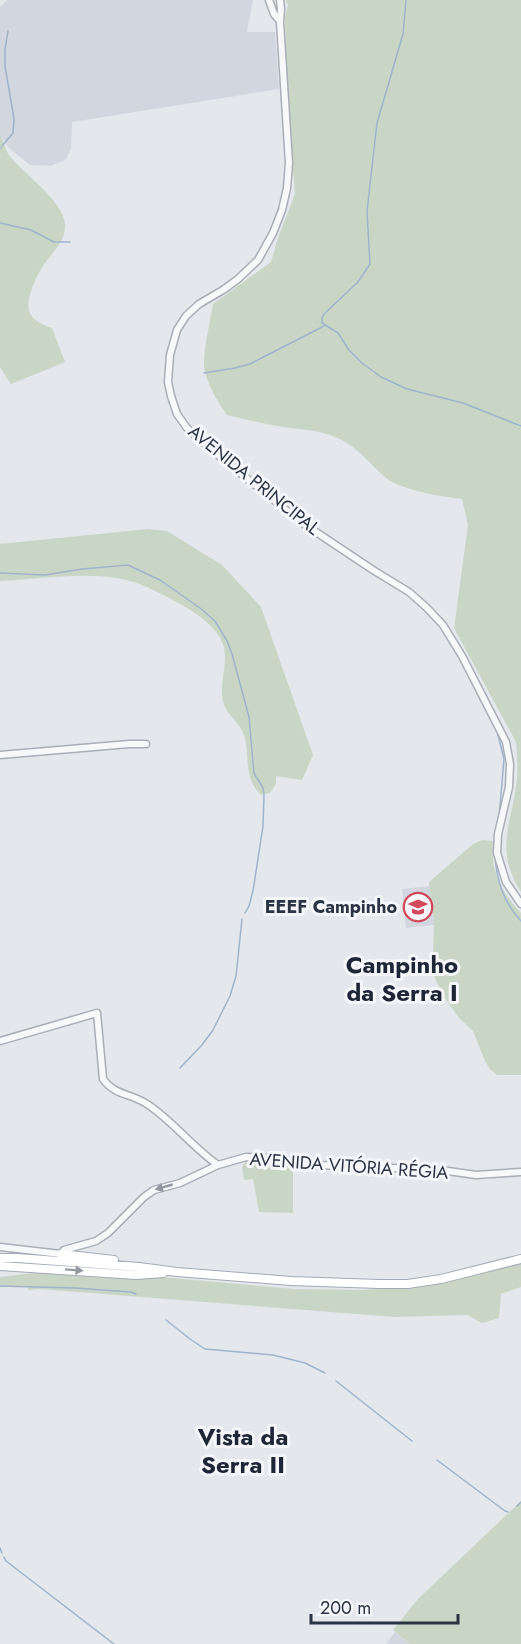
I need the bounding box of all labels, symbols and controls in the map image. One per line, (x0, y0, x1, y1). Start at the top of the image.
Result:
street label: AVENIDA PRINCIPAL (183, 419, 325, 541)
school or university icon: EEEF Campinho (402, 891, 434, 923)
place label: EEEF Campinho (265, 894, 397, 920)
district label: Campinho da Serra I (346, 947, 458, 1010)
street label: AVENIDA VITÓRIA RÉGIA (249, 1146, 449, 1186)
one-way arrow (155, 1183, 173, 1193)
one-way arrow (65, 1265, 84, 1275)
district label: Vista da Serra II (197, 1419, 288, 1482)
scale bar (311, 1587, 458, 1625)
text: 200 m (320, 1595, 371, 1621)

